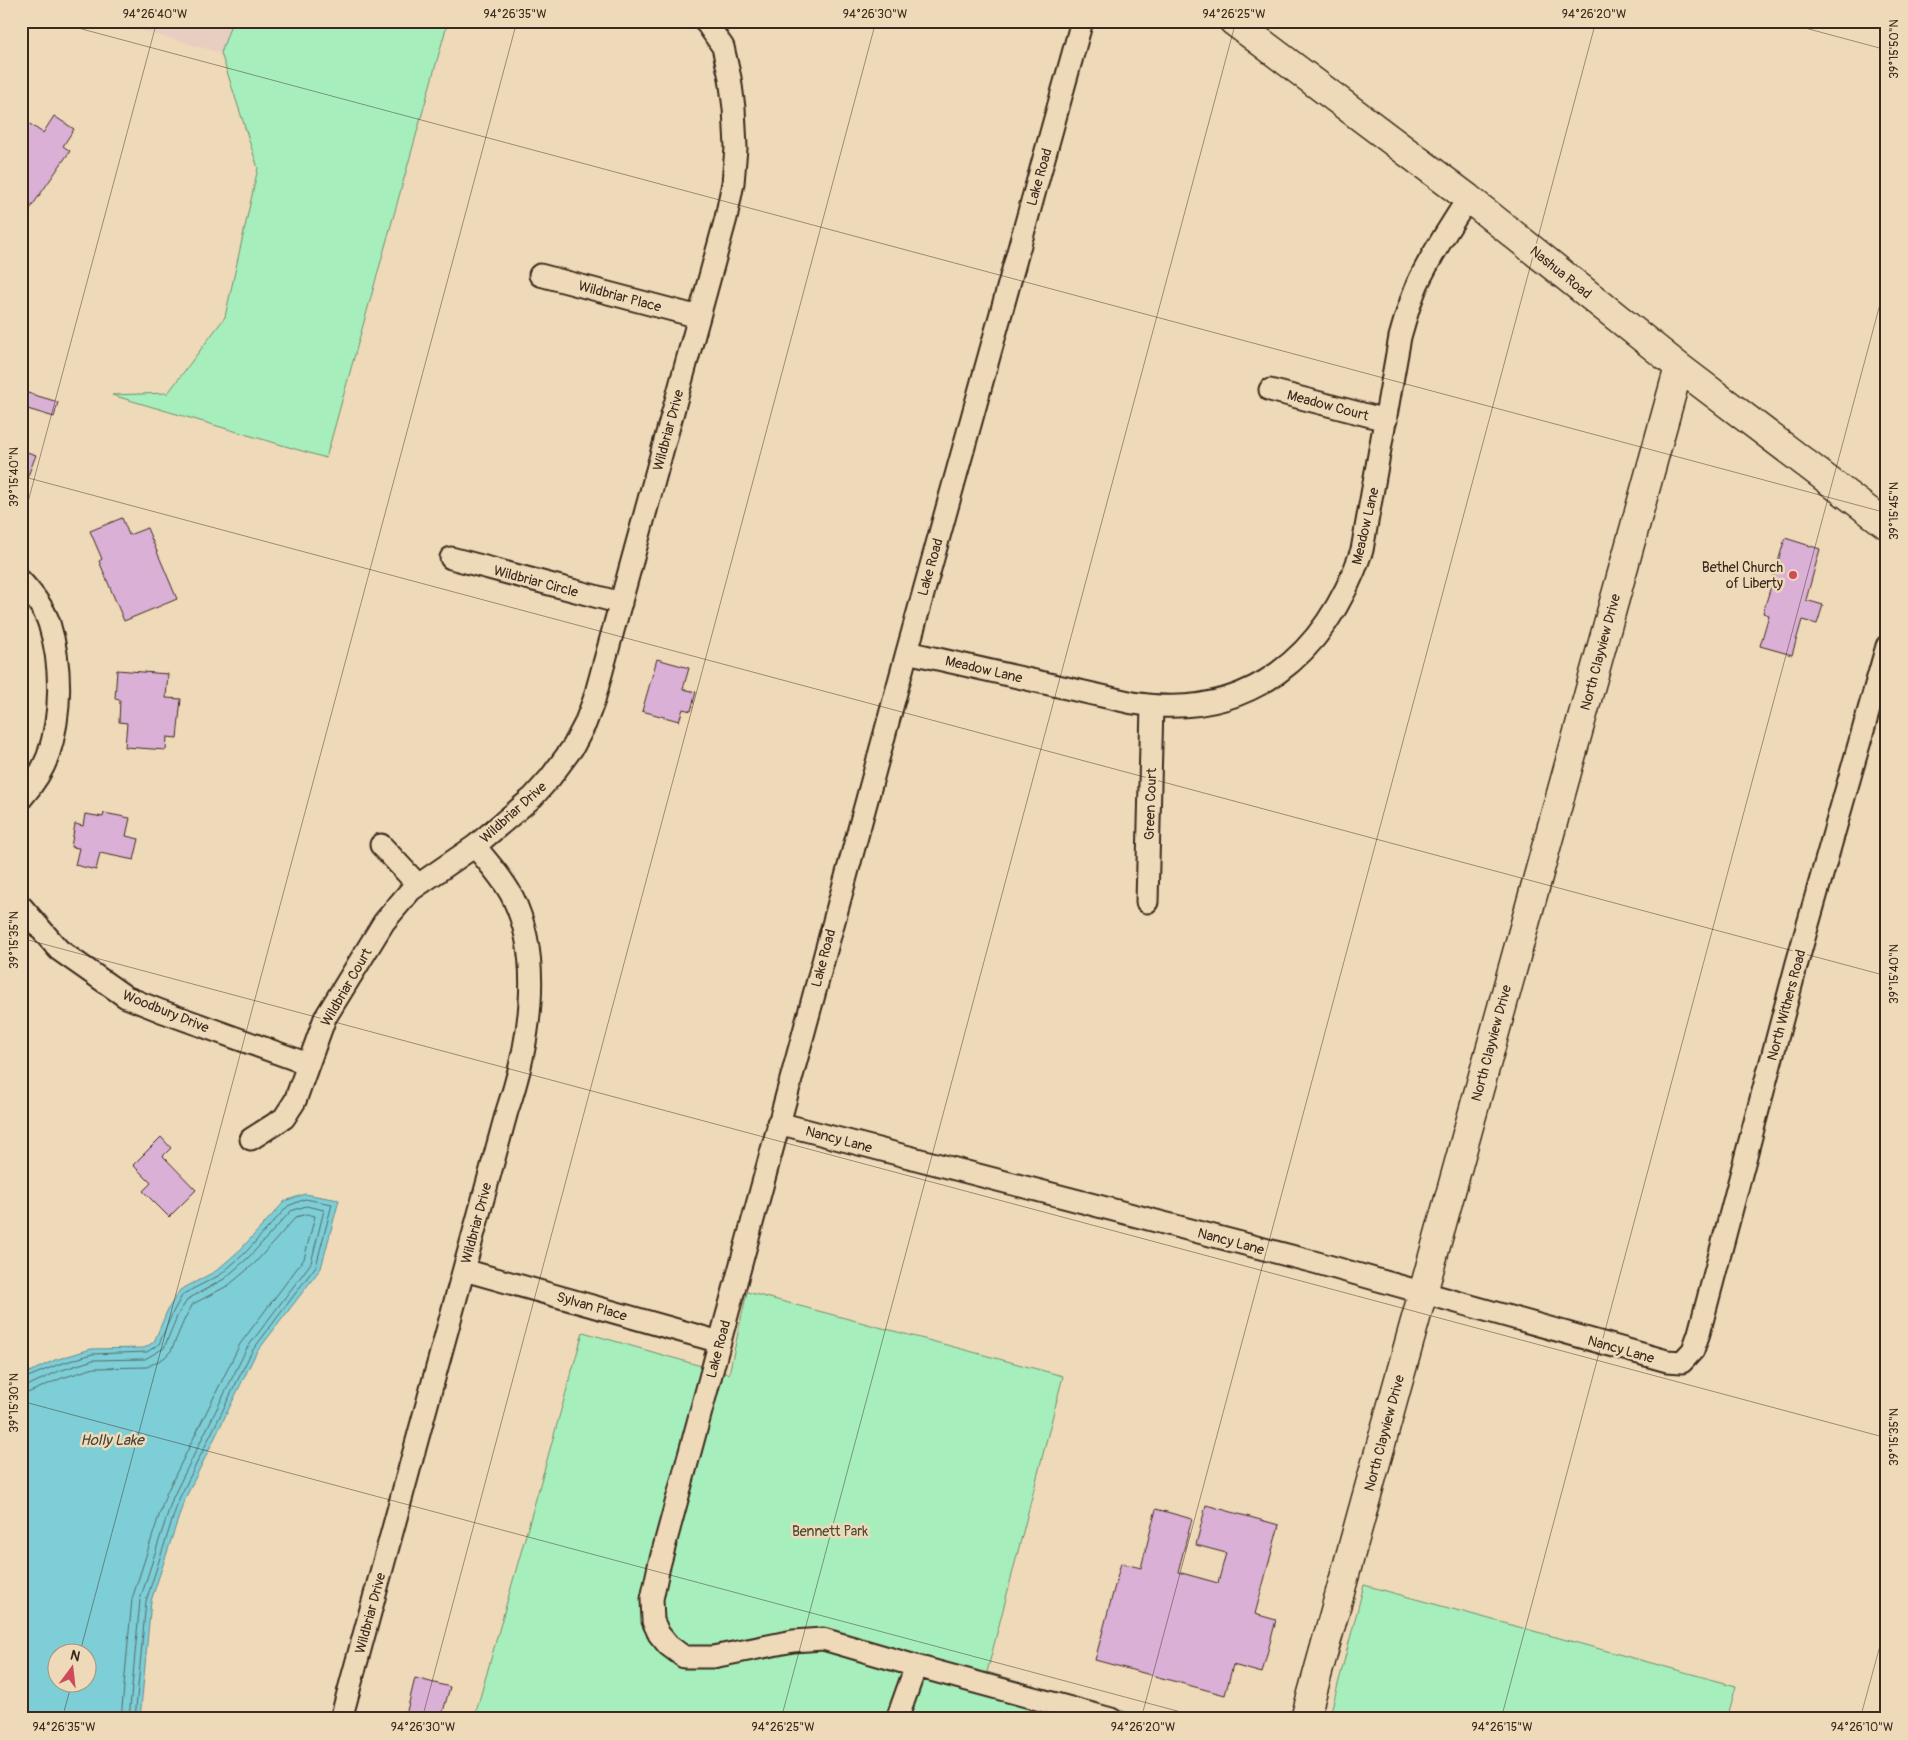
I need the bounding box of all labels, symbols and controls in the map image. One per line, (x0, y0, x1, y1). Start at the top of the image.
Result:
text: 94°26'40"W (123, 7, 187, 22)
text: 94°26'35"W (484, 7, 546, 22)
text: 94°26'30"W (843, 7, 907, 22)
text: 94°26'25"W (1203, 7, 1265, 22)
text: 94°26'20"W (1562, 7, 1626, 22)
text: 39°15'50"N (1887, 19, 1902, 79)
street label: Lake Road (1023, 146, 1056, 208)
street label: Nashua Road (1526, 242, 1595, 302)
street label: Wildbriar Place (577, 277, 663, 316)
street label: Meadow Court (1285, 386, 1371, 425)
street label: Wildbriar Drive (649, 388, 688, 473)
text: 39°15'40"N (7, 447, 22, 507)
text: 39°15'45"N (1887, 482, 1902, 540)
street label: Meadow Lane (1348, 486, 1383, 566)
street label: Lake Road (914, 536, 947, 598)
place label: Bethel Church of Liberty (1702, 559, 1783, 592)
street label: Wildbriar Circle (492, 562, 580, 601)
marker: Bethel Church of Liberty (1787, 569, 1799, 581)
street label: North Clayview Drive (1577, 592, 1624, 712)
street label: Meadow Lane (944, 652, 1024, 687)
street label: Green Court (1141, 767, 1160, 840)
street label: Wildbriar Drive (477, 778, 550, 847)
text: 39°15'35"N (7, 911, 22, 969)
street label: Lake Road (808, 927, 839, 989)
text: 39°15'40"N (1887, 944, 1902, 1004)
street label: Wildbriar Court (317, 945, 376, 1029)
street label: North Withers Road (1764, 948, 1809, 1062)
street label: North Clayview Drive (1468, 983, 1515, 1103)
street label: Woodbury Drive (120, 986, 212, 1037)
street label: Nancy Lane (804, 1122, 874, 1157)
street label: Wildbriar Drive (457, 1181, 496, 1266)
street label: Nancy Lane (1196, 1224, 1266, 1259)
street label: Sylvan Place (555, 1288, 629, 1325)
street label: Lake Road (703, 1318, 734, 1380)
street label: Nancy Lane (1586, 1332, 1656, 1367)
text: 39°15'30"N (7, 1373, 22, 1433)
street label: North Clayview Drive (1361, 1373, 1408, 1493)
text: 39°15'35"N (1887, 1408, 1902, 1466)
water label: Holly Lake (80, 1431, 145, 1450)
park label: Bennett Park (792, 1523, 868, 1540)
street label: Wildbriar Drive (351, 1571, 390, 1656)
north arrow (48, 1642, 98, 1692)
text: N (68, 1646, 82, 1665)
text: 94°26'35"W (33, 1720, 95, 1735)
text: 94°26'30"W (391, 1720, 455, 1735)
text: 94°26'25"W (752, 1720, 814, 1735)
text: 94°26'20"W (1111, 1720, 1175, 1735)
text: 94°26'15"W (1472, 1720, 1532, 1735)
text: 94°26'10"W (1831, 1720, 1893, 1735)

